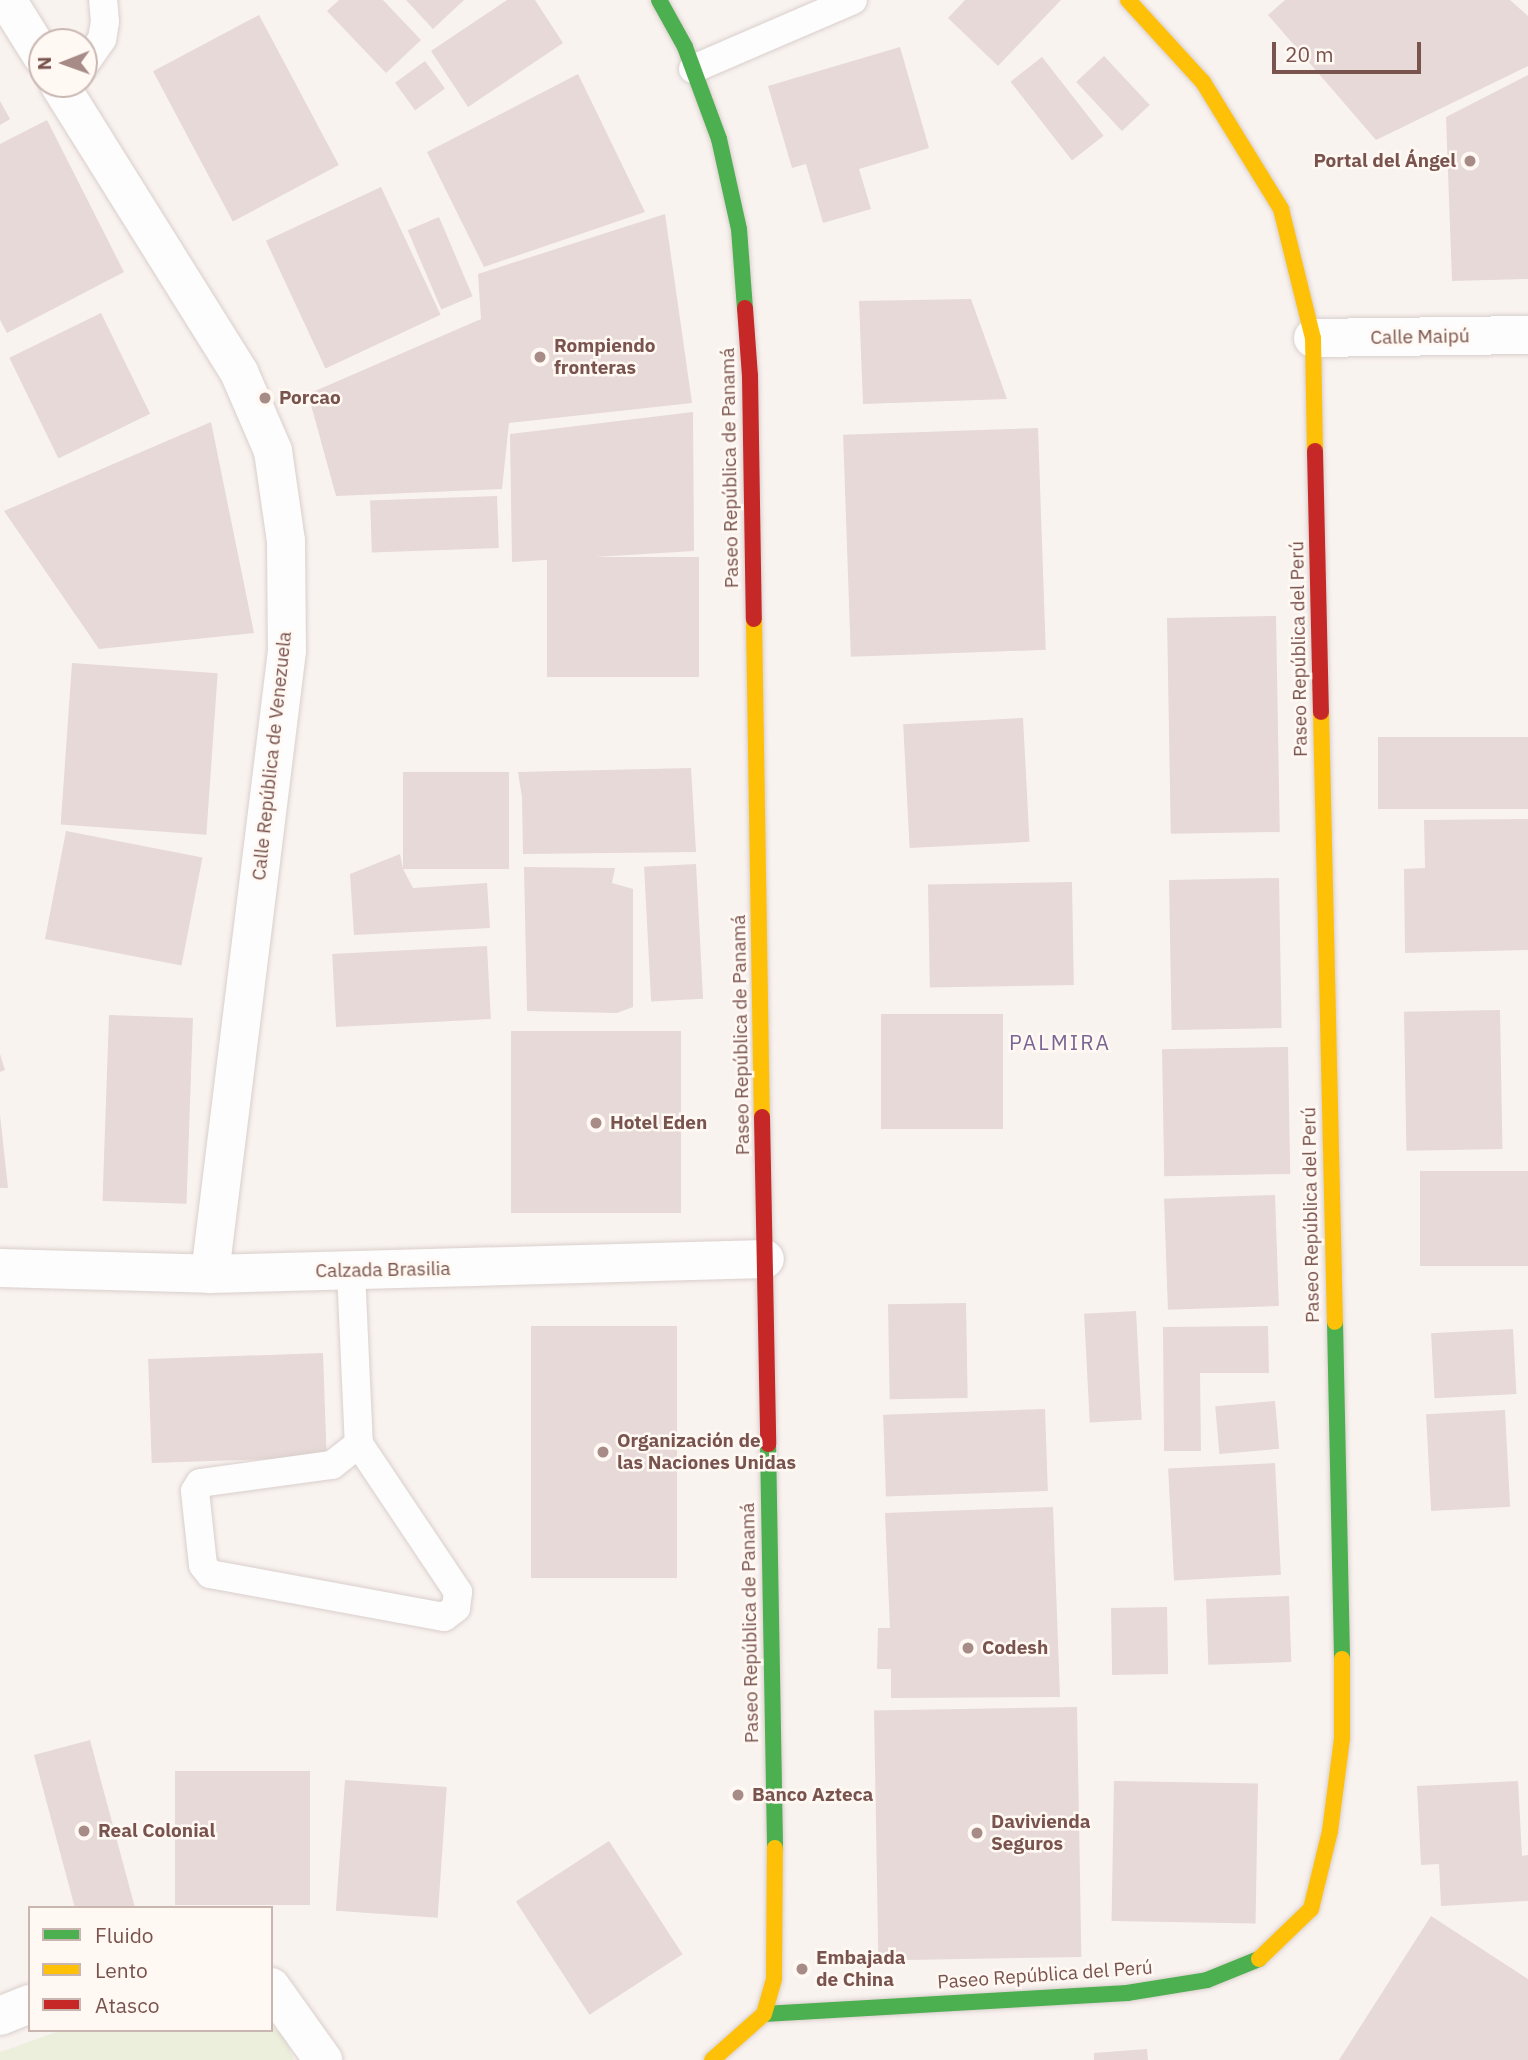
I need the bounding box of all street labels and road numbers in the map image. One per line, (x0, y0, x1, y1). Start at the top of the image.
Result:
street label: Calle Maipú (1370, 325, 1470, 349)
street label: Paseo República de Panamá (717, 348, 743, 588)
street label: Paseo República del Perú (1286, 541, 1312, 757)
street label: Calle República de Venezuela (248, 630, 296, 882)
street label: Paseo República de Panamá (728, 915, 754, 1155)
street label: Paseo República del Perú (1298, 1107, 1324, 1323)
street label: Calzada Brasilia (315, 1257, 451, 1283)
street label: Paseo República de Panamá (737, 1503, 763, 1743)
street label: Paseo República del Perú (936, 1956, 1154, 1994)

